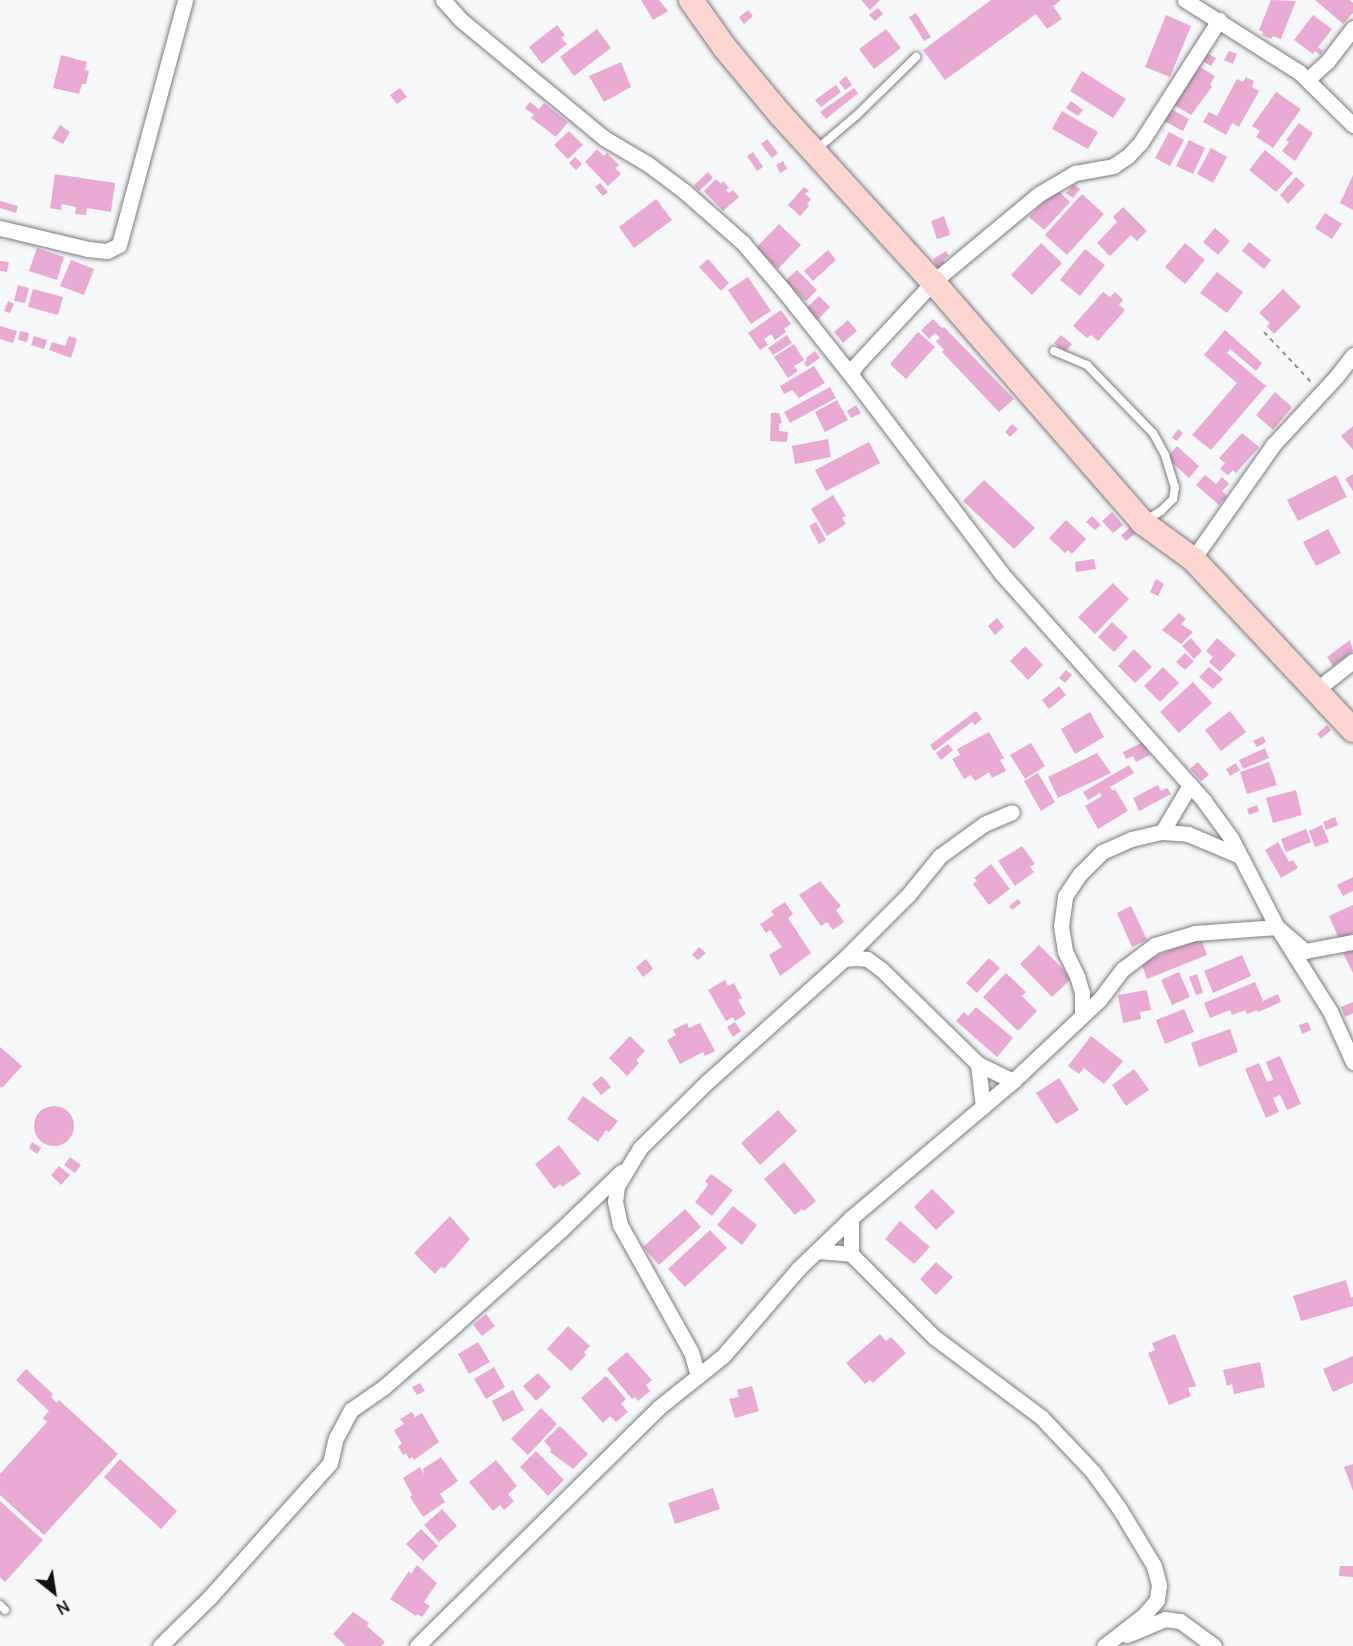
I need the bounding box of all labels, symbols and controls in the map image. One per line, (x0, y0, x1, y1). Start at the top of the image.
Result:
north arrow (24, 1562, 84, 1622)
text: N (53, 1595, 73, 1620)

